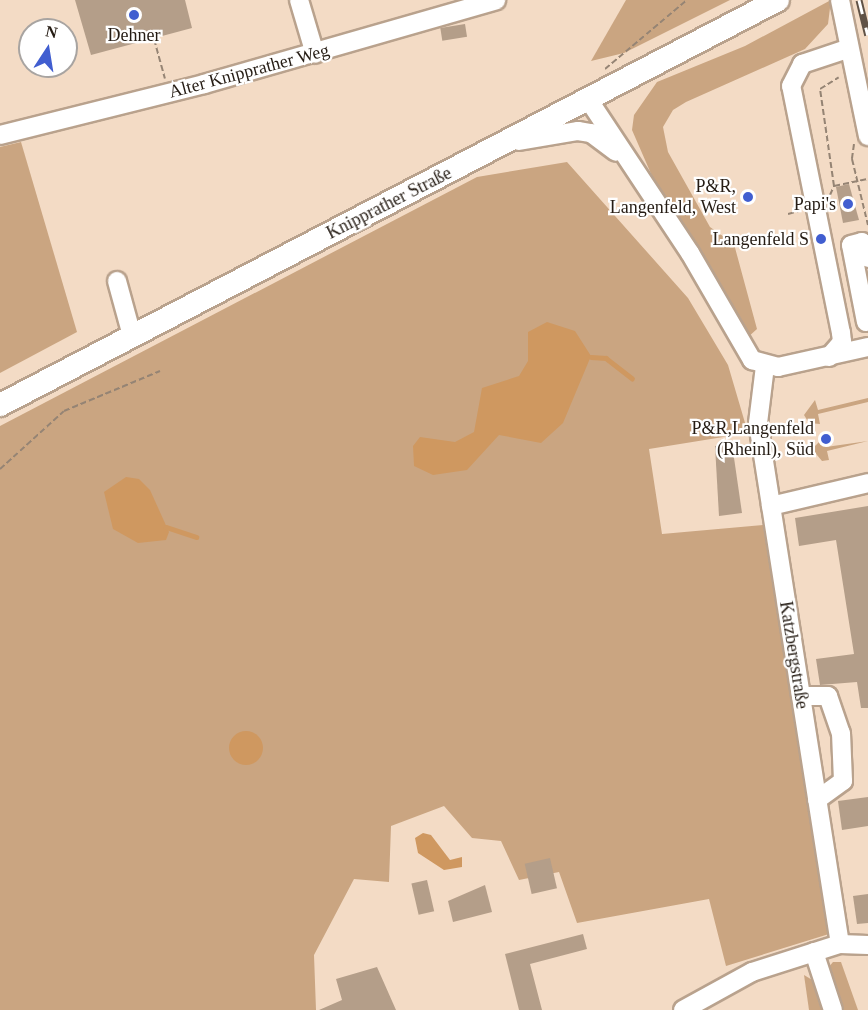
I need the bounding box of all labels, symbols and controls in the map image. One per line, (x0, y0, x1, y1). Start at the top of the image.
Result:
marker: Dehner (127, 8, 141, 22)
north arrow (18, 18, 78, 78)
text: N (44, 22, 59, 41)
place label: Dehner (108, 24, 160, 46)
street label: Alter Knipprather Weg (166, 39, 332, 103)
street label: Knipprather Straße (323, 162, 455, 244)
place label: P&R, Langenfeld, West (609, 176, 736, 219)
marker: P&R, Langenfeld, West (741, 190, 755, 204)
place label: Papi's (794, 193, 836, 215)
marker: Papi's (841, 197, 855, 211)
place label: Langenfeld S (713, 228, 809, 250)
marker: Langenfeld S (814, 232, 828, 246)
place label: P&R,Langenfeld (Rheinl), Süd (692, 418, 814, 460)
marker: P&R,Langenfeld (Rheinl), Süd (819, 432, 833, 446)
street label: Katzbergstraße (775, 600, 813, 710)

